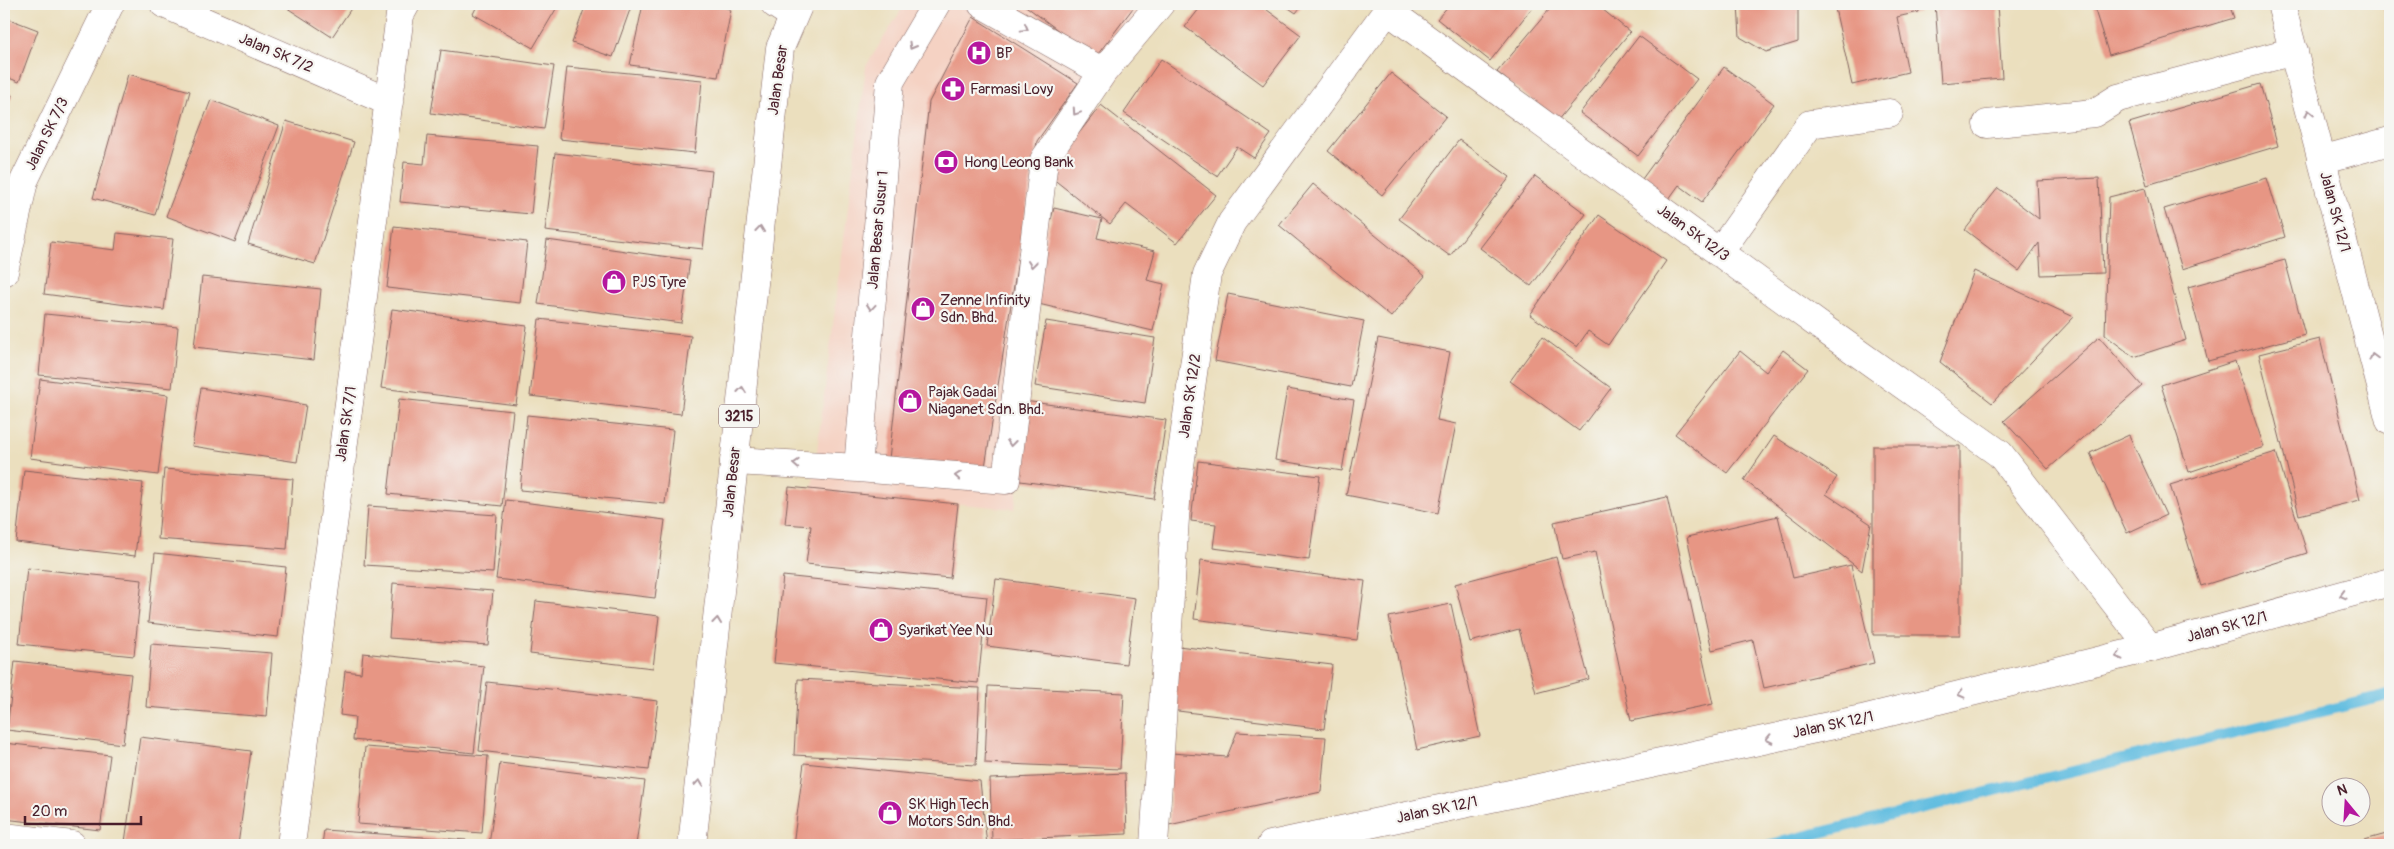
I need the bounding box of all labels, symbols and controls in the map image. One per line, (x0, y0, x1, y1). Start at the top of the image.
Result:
one-way arrow (1019, 21, 1028, 31)
street label: Jalan SK 7/2 (236, 29, 316, 77)
one-way arrow (908, 40, 918, 49)
hospital icon: BP (966, 40, 992, 66)
street label: Jalan Besar (764, 43, 792, 116)
place label: BP (996, 44, 1013, 63)
pharmacy icon: Farmasi Lovy (940, 76, 966, 102)
place label: Farmasi Lovy (970, 80, 1054, 99)
street label: Jalan SK 7/3 (21, 94, 73, 174)
one-way arrow (1073, 107, 1082, 116)
one-way arrow (2304, 108, 2315, 117)
bank icon: Hong Leong Bank (933, 149, 959, 175)
place label: Hong Leong Bank (964, 153, 1074, 172)
street label: Jalan Besar Susur 1 (863, 170, 893, 290)
street label: Jalan SK 12/1 (2315, 170, 2355, 254)
street label: Jalan SK 12/3 (1653, 200, 1733, 266)
one-way arrow (754, 224, 765, 232)
one-way arrow (1027, 261, 1038, 269)
shop icon: PJS Tyre (601, 269, 627, 295)
place label: PJS Tyre (632, 273, 687, 292)
place label: Zenne Infinity Sdn. Bhd. (940, 291, 1031, 327)
shop icon: Zenne Infinity Sdn. Bhd. (910, 296, 936, 322)
one-way arrow (866, 303, 877, 311)
one-way arrow (2368, 352, 2379, 361)
street label: Jalan SK 12/2 (1175, 353, 1205, 439)
place label: Pajak Gadai Niaganet Sdn. Bhd. (928, 383, 1044, 419)
street label: Jalan SK 7/1 (331, 385, 361, 463)
one-way arrow (736, 386, 747, 394)
shop icon: Pajak Gadai Niaganet Sdn. Bhd. (897, 388, 923, 414)
road number: 3215 (719, 404, 759, 428)
one-way arrow (1006, 440, 1017, 448)
street label: Jalan Besar (719, 445, 745, 518)
one-way arrow (791, 459, 799, 470)
one-way arrow (954, 470, 962, 481)
one-way arrow (2339, 589, 2348, 600)
street label: Jalan SK 12/1 (2185, 607, 2269, 647)
one-way arrow (711, 617, 722, 625)
shop icon: Syarikat Yee Nu (868, 617, 894, 643)
place label: Syarikat Yee Nu (898, 621, 993, 640)
one-way arrow (2114, 650, 2123, 661)
one-way arrow (1957, 689, 1965, 699)
street label: Jalan SK 12/1 (1791, 707, 1875, 743)
one-way arrow (1764, 733, 1773, 744)
north arrow (2322, 776, 2372, 826)
one-way arrow (693, 778, 704, 786)
text: N (2335, 781, 2349, 800)
street label: Jalan SK 12/1 (1395, 792, 1479, 828)
scale bar (25, 794, 141, 826)
place label: SK High Tech Motors Sdn. Bhd. (908, 795, 1014, 831)
shop icon: SK High Tech Motors Sdn. Bhd. (877, 800, 903, 826)
text: 20 m (32, 802, 67, 821)

